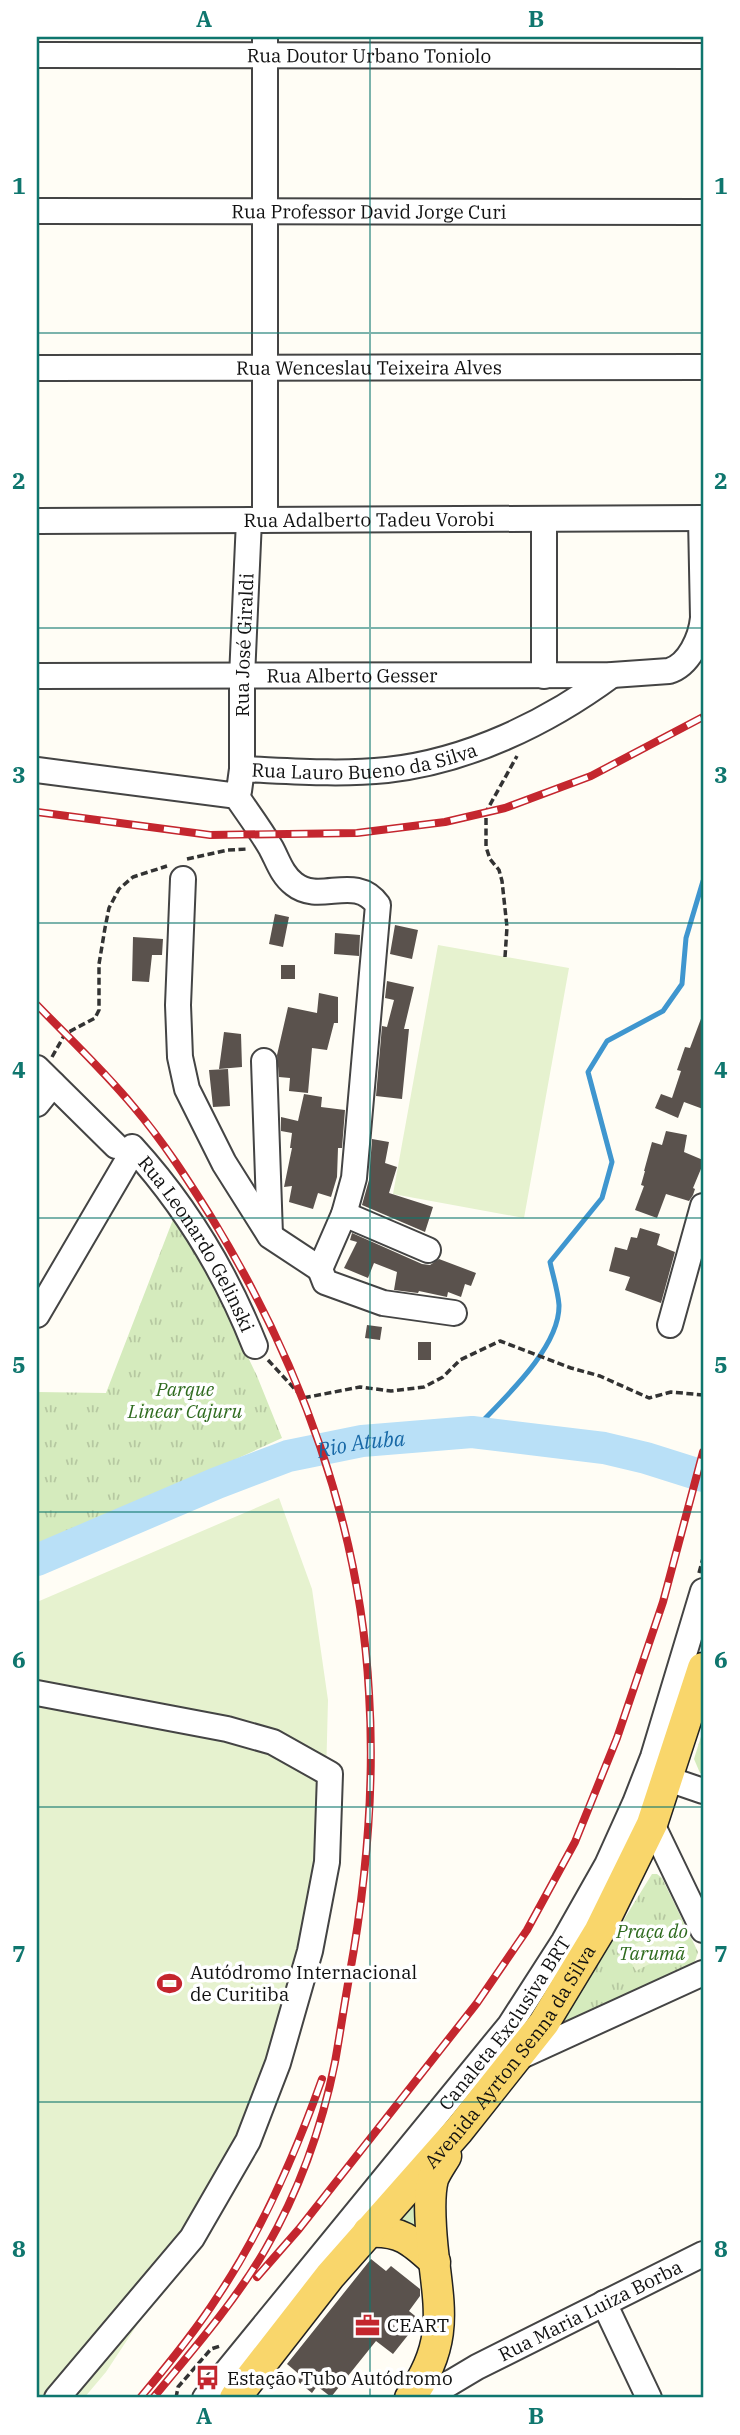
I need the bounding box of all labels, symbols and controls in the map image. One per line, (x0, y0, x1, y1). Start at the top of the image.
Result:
text: A (196, 3, 212, 33)
text: B (528, 3, 544, 33)
street label: Rua Doutor Urbano Toniolo (247, 43, 491, 68)
text: 1 (12, 170, 26, 200)
text: 1 (714, 170, 728, 200)
street label: Rua Professor David Jorge Curi (231, 199, 507, 224)
street label: Rua Wenceslau Teixeira Alves (236, 355, 502, 380)
text: 2 (12, 465, 26, 495)
text: 2 (714, 465, 728, 495)
street label: Rua Adalberto Tadeu Vorobi (244, 507, 494, 532)
street label: Rua José Giraldi (230, 573, 259, 717)
street label: Rua Alberto Gesser (266, 663, 438, 688)
street label: Rua Lauro Bueno da Silva (251, 737, 480, 784)
text: 3 (12, 759, 26, 789)
text: 3 (714, 759, 728, 789)
text: 4 (12, 1054, 26, 1084)
text: 4 (714, 1054, 728, 1084)
street label: Rua Leonardo Gelinski (133, 1151, 260, 1335)
text: 5 (12, 1349, 26, 1379)
text: 5 (714, 1349, 728, 1379)
park label: Parque Linear Cajuru (127, 1377, 242, 1423)
water label: Rio Atuba (313, 1423, 407, 1464)
text: 6 (12, 1644, 26, 1674)
text: 6 (714, 1644, 728, 1674)
park label: Praça do Tarumã (615, 1919, 688, 1965)
street label: Canaleta Exclusiva BRT (433, 1932, 576, 2115)
text: 7 (12, 1938, 26, 1968)
text: 7 (714, 1938, 728, 1968)
street label: Avenida Ayrton Senna da Silva (419, 1940, 600, 2173)
place label: Autódromo Internacional de Curitiba (190, 1960, 418, 2006)
sports icon: Autódromo Internacional de Curitiba (156, 1969, 184, 1997)
text: 8 (12, 2233, 26, 2263)
text: 8 (714, 2233, 728, 2263)
street label: Rua Maria Luiza Borba (494, 2254, 686, 2366)
office icon: CEART (353, 2311, 381, 2339)
place label: CEART (387, 2313, 449, 2337)
bus stop icon: Estação Tubo Autódromo (193, 2364, 221, 2392)
place label: Estação Tubo Autódromo (227, 2366, 453, 2390)
text: A (196, 2400, 212, 2430)
text: B (528, 2400, 544, 2430)

